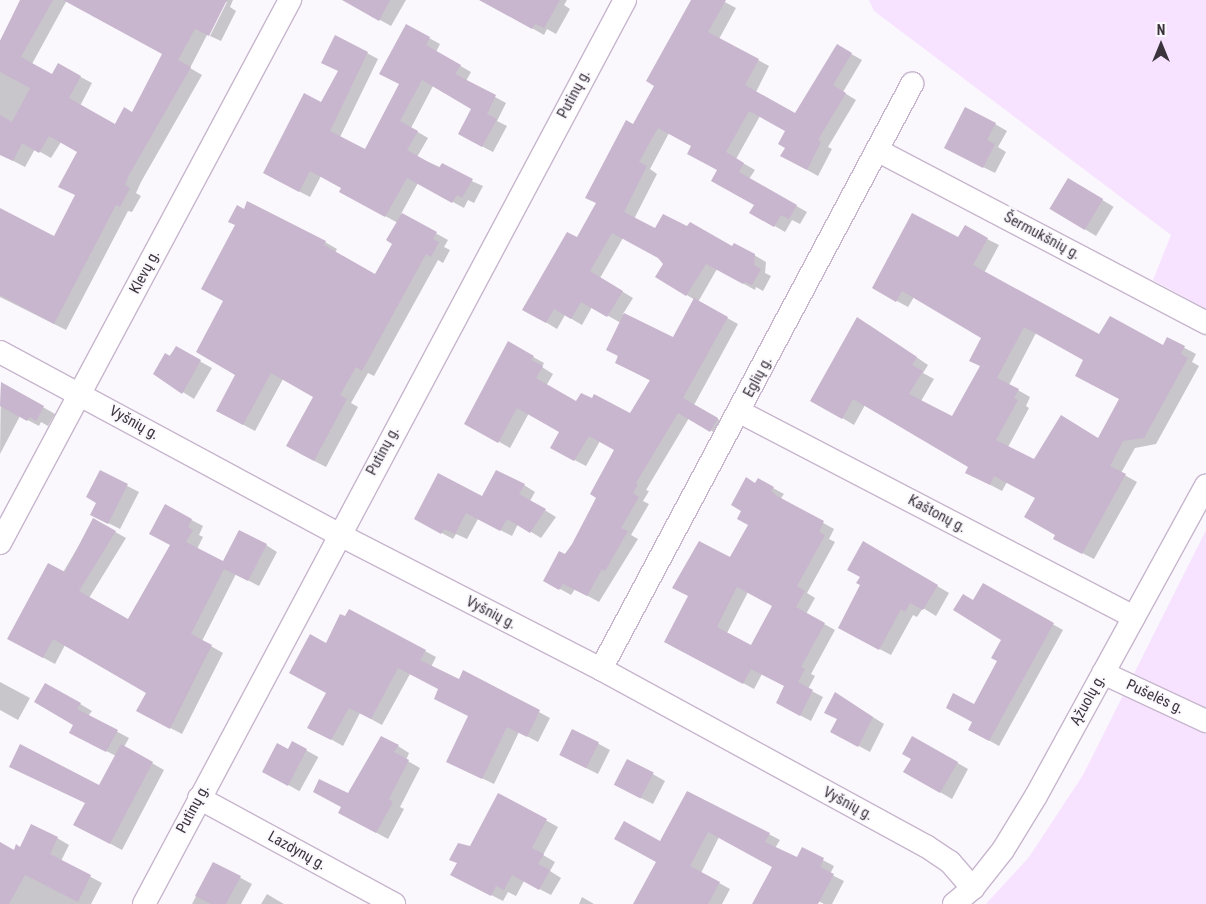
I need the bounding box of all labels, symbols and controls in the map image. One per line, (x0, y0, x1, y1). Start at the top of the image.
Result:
north arrow (1136, 20, 1186, 70)
text: N (1157, 22, 1165, 38)
street label: Putinų g. (554, 66, 594, 122)
street label: Šermukšnių g. (1001, 208, 1083, 264)
street label: Klevų g. (126, 247, 164, 297)
street label: Eglių g. (740, 354, 776, 400)
street label: Vyšnių g. (106, 402, 162, 444)
street label: Putinų g. (363, 423, 403, 479)
street label: Kaštonų g. (905, 491, 969, 537)
street label: Vyšnių g. (463, 593, 519, 633)
street label: Ąžuolų g. (1067, 671, 1109, 729)
street label: Pušelės g. (1123, 676, 1187, 718)
street label: Putinų g. (173, 781, 213, 837)
street label: Vyšnių g. (820, 783, 876, 825)
street label: Lazdynų g. (265, 828, 329, 874)

